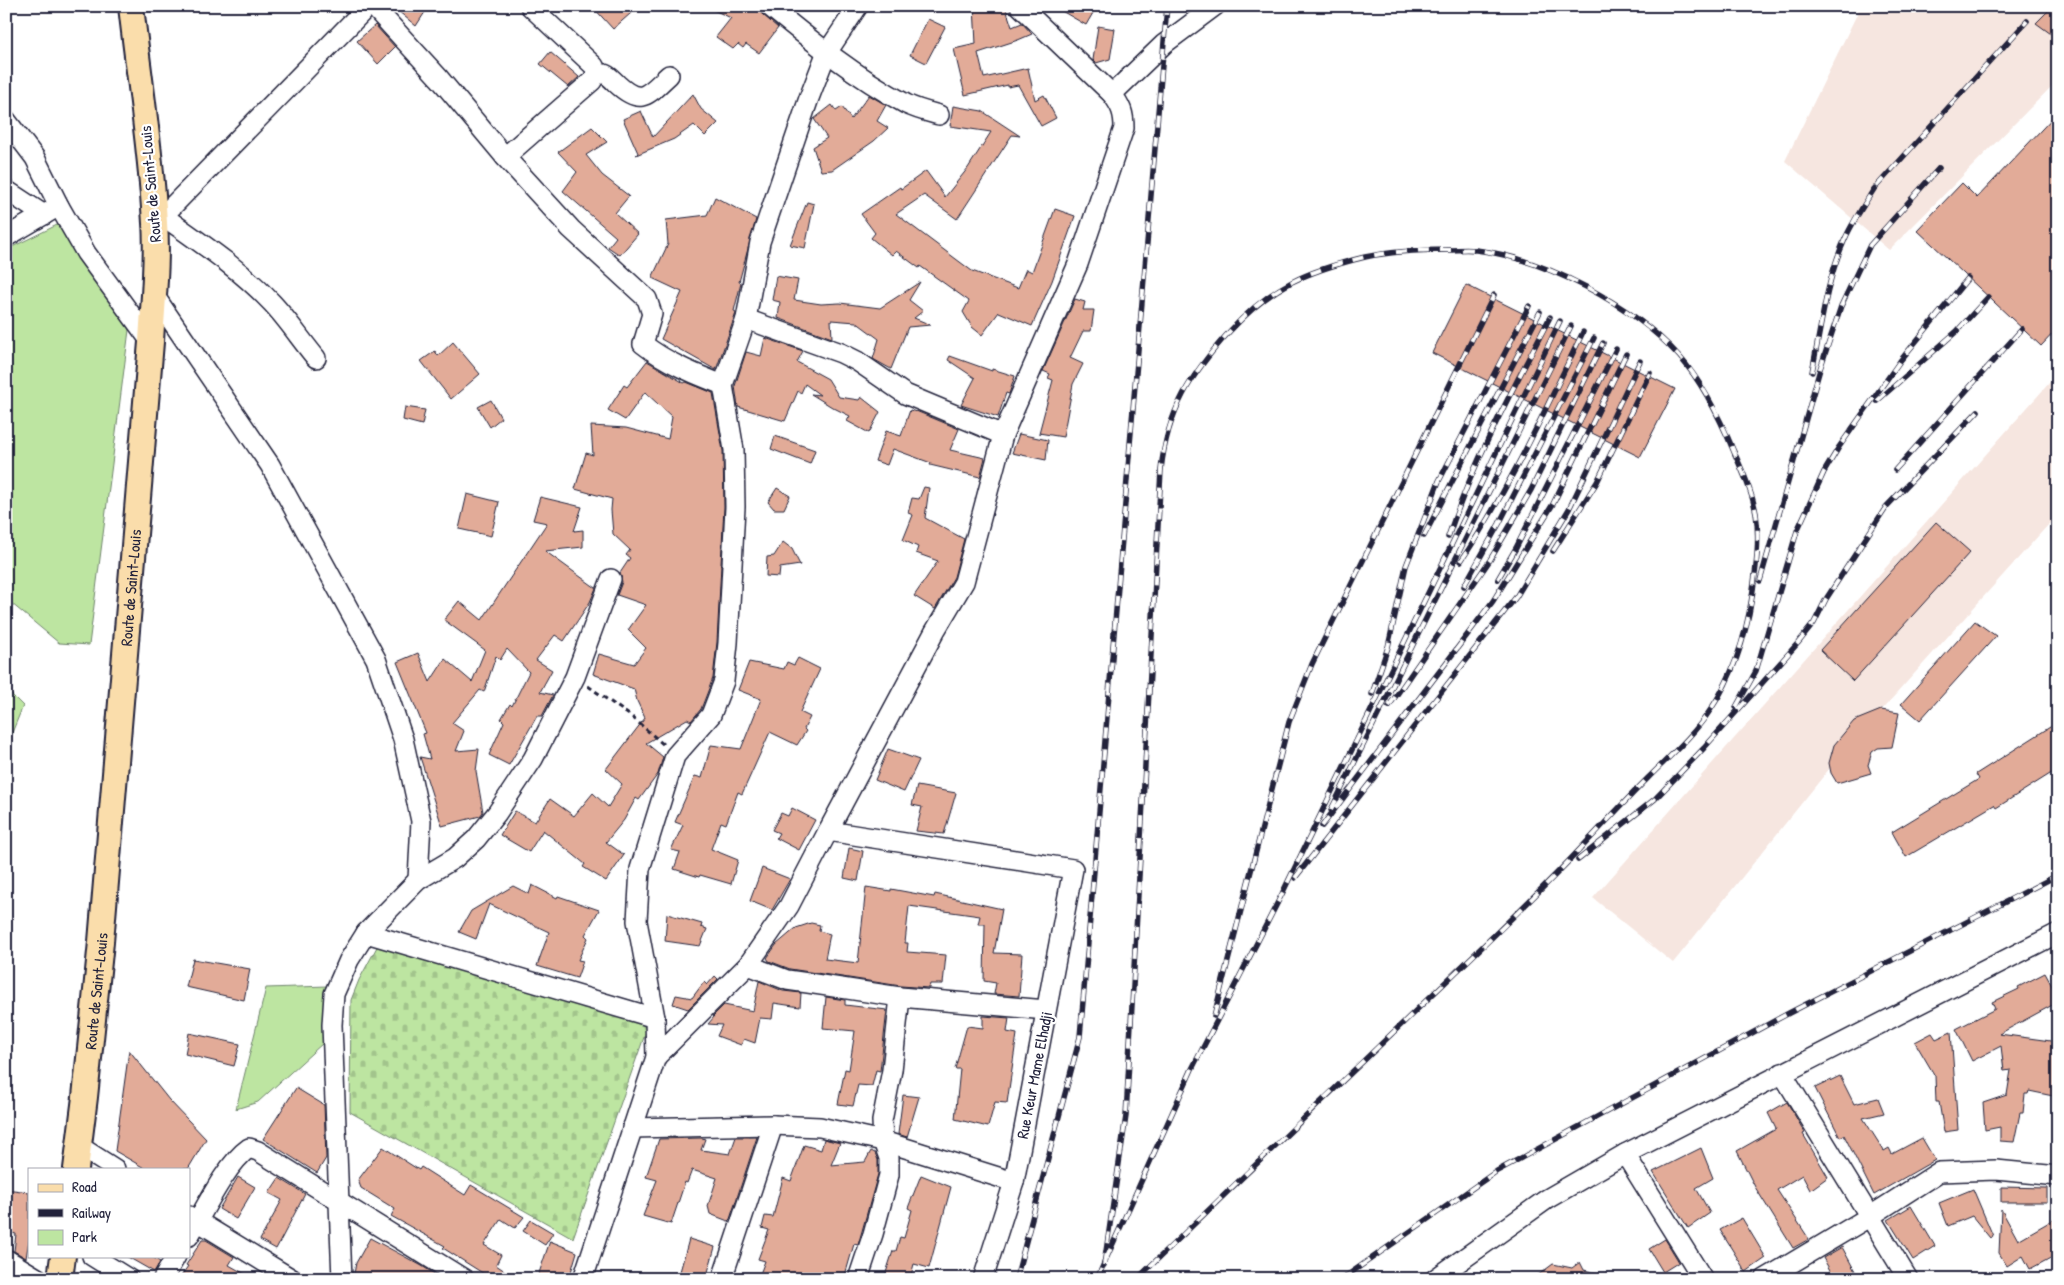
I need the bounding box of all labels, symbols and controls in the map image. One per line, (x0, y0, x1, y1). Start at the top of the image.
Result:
street label: Route de Saint-Louis (134, 125, 166, 243)
street label: Route de Saint-Louis (115, 528, 146, 647)
street label: Route de Saint-Louis (79, 932, 113, 1050)
street label: Rue Keur Mame Elhadji (1011, 1009, 1057, 1141)
legend (28, 1168, 190, 1258)
text: Road (72, 1176, 97, 1197)
text: Railway (72, 1202, 111, 1223)
text: Park (72, 1226, 97, 1247)

